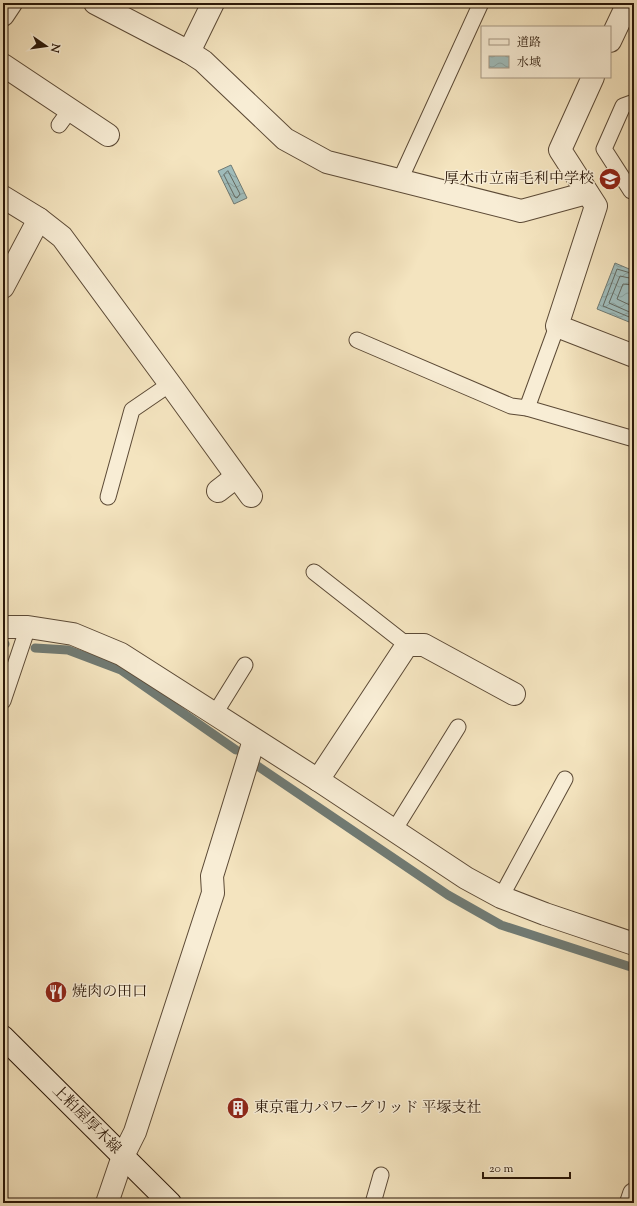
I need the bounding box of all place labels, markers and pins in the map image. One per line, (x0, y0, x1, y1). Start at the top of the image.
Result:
school or university icon: 厚木市立南毛利中学校 (597, 166, 623, 192)
place label: 厚木市立南毛利中学校 (444, 169, 594, 190)
restaurant icon: 焼肉の田口 (43, 979, 69, 1005)
place label: 焼肉の田口 (72, 982, 147, 1003)
building icon: 東京電力パワーグリッド 平塚支社 (225, 1095, 251, 1121)
place label: 東京電力パワーグリッド 平塚支社 (254, 1098, 482, 1119)

